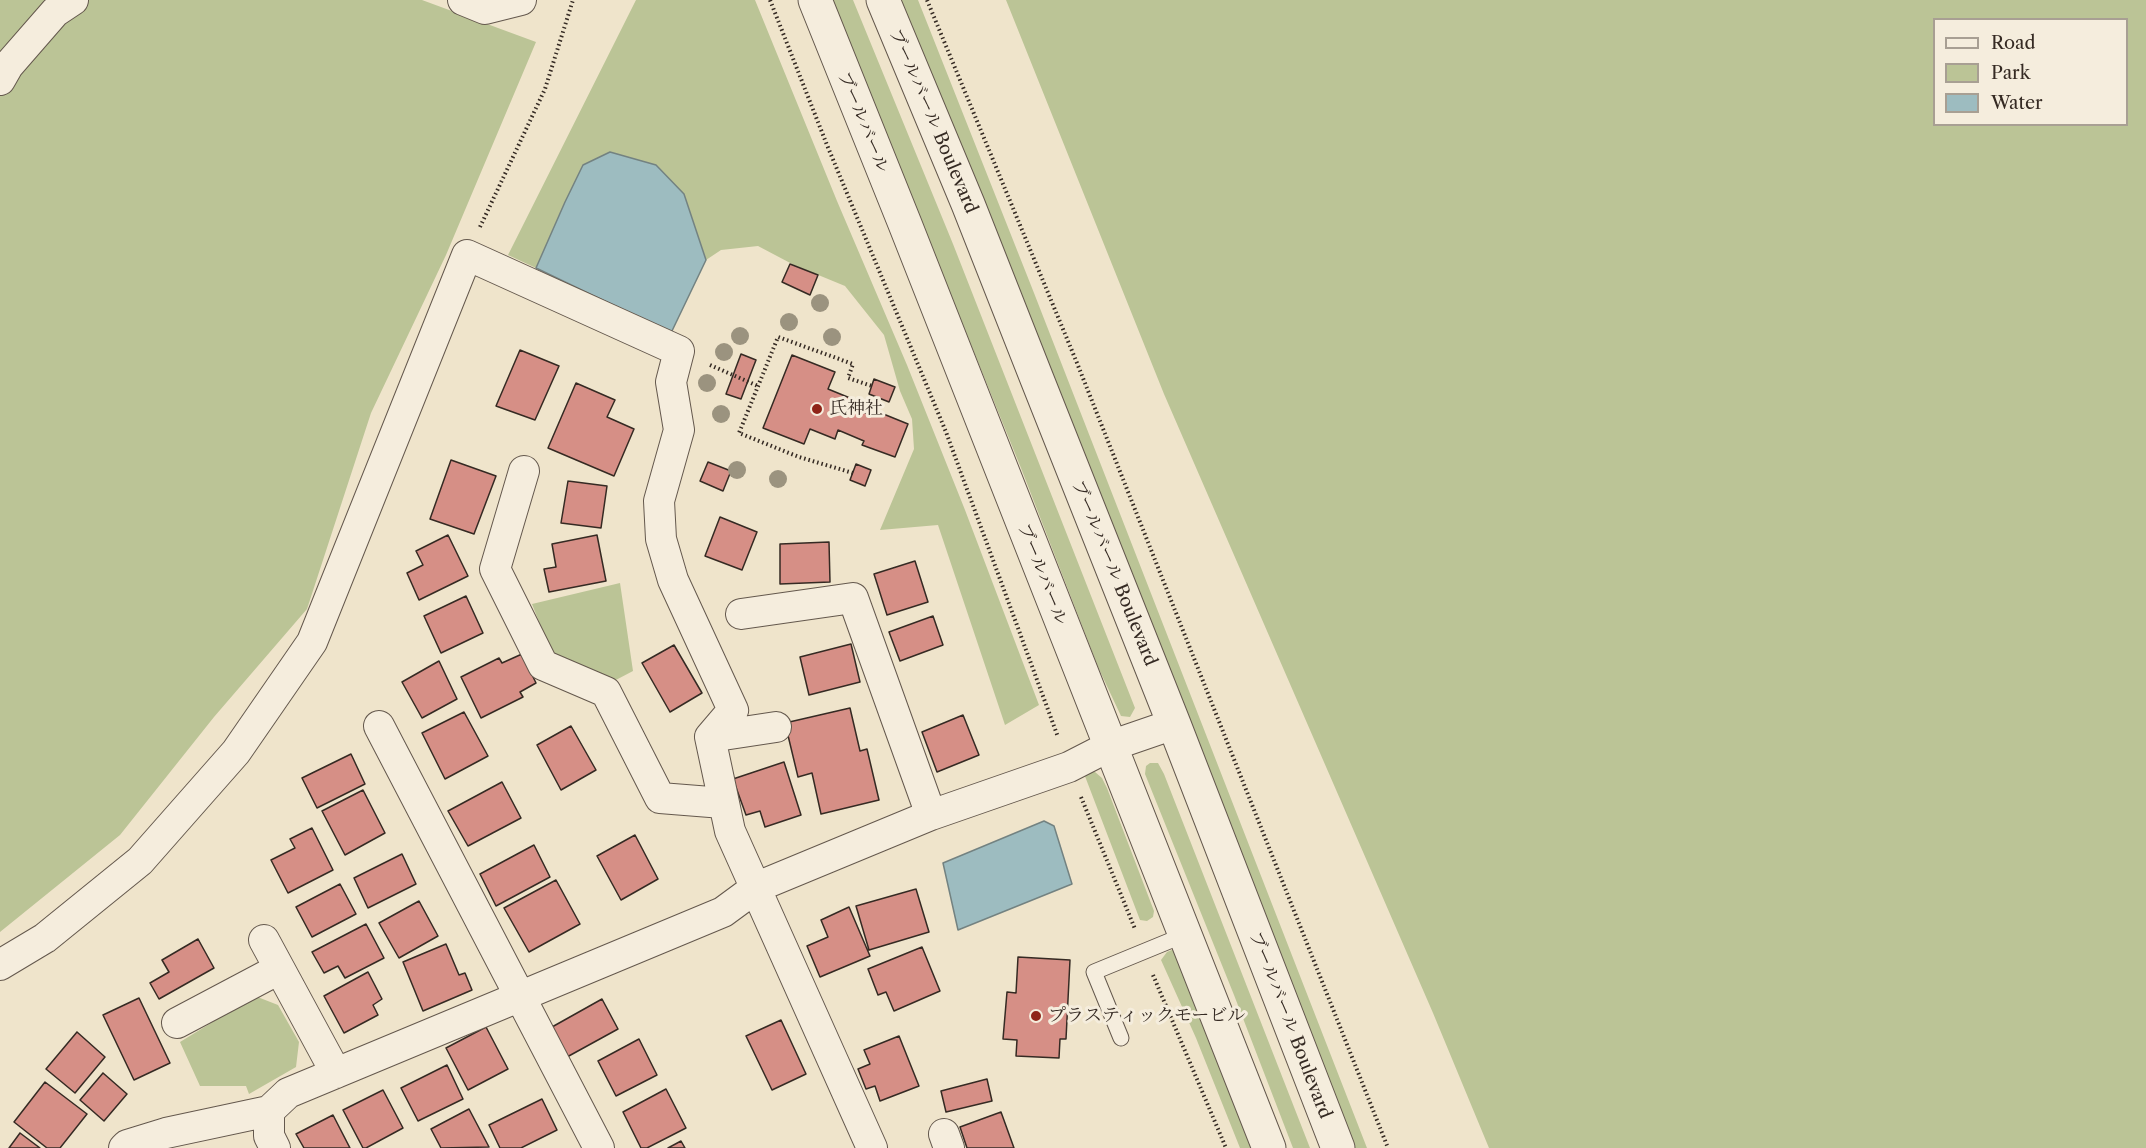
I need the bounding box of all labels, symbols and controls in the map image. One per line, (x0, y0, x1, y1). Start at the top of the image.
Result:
legend (1933, 18, 2128, 126)
street label: ブールバール Boulevard (884, 25, 982, 217)
text: Road (1991, 32, 2036, 54)
text: Park (1991, 62, 2030, 84)
street label: ブールバール (833, 68, 893, 176)
text: Water (1991, 92, 2043, 114)
place label: 氏神社 (829, 398, 883, 420)
marker: 氏神社 (810, 402, 824, 416)
street label: ブールバール Boulevard (1067, 477, 1161, 669)
street label: ブールバール (1013, 520, 1071, 628)
street label: ブールバール Boulevard (1244, 928, 1336, 1122)
place label: プラスティックモービル (1048, 1005, 1245, 1027)
marker: プラスティックモービル (1029, 1009, 1043, 1023)

